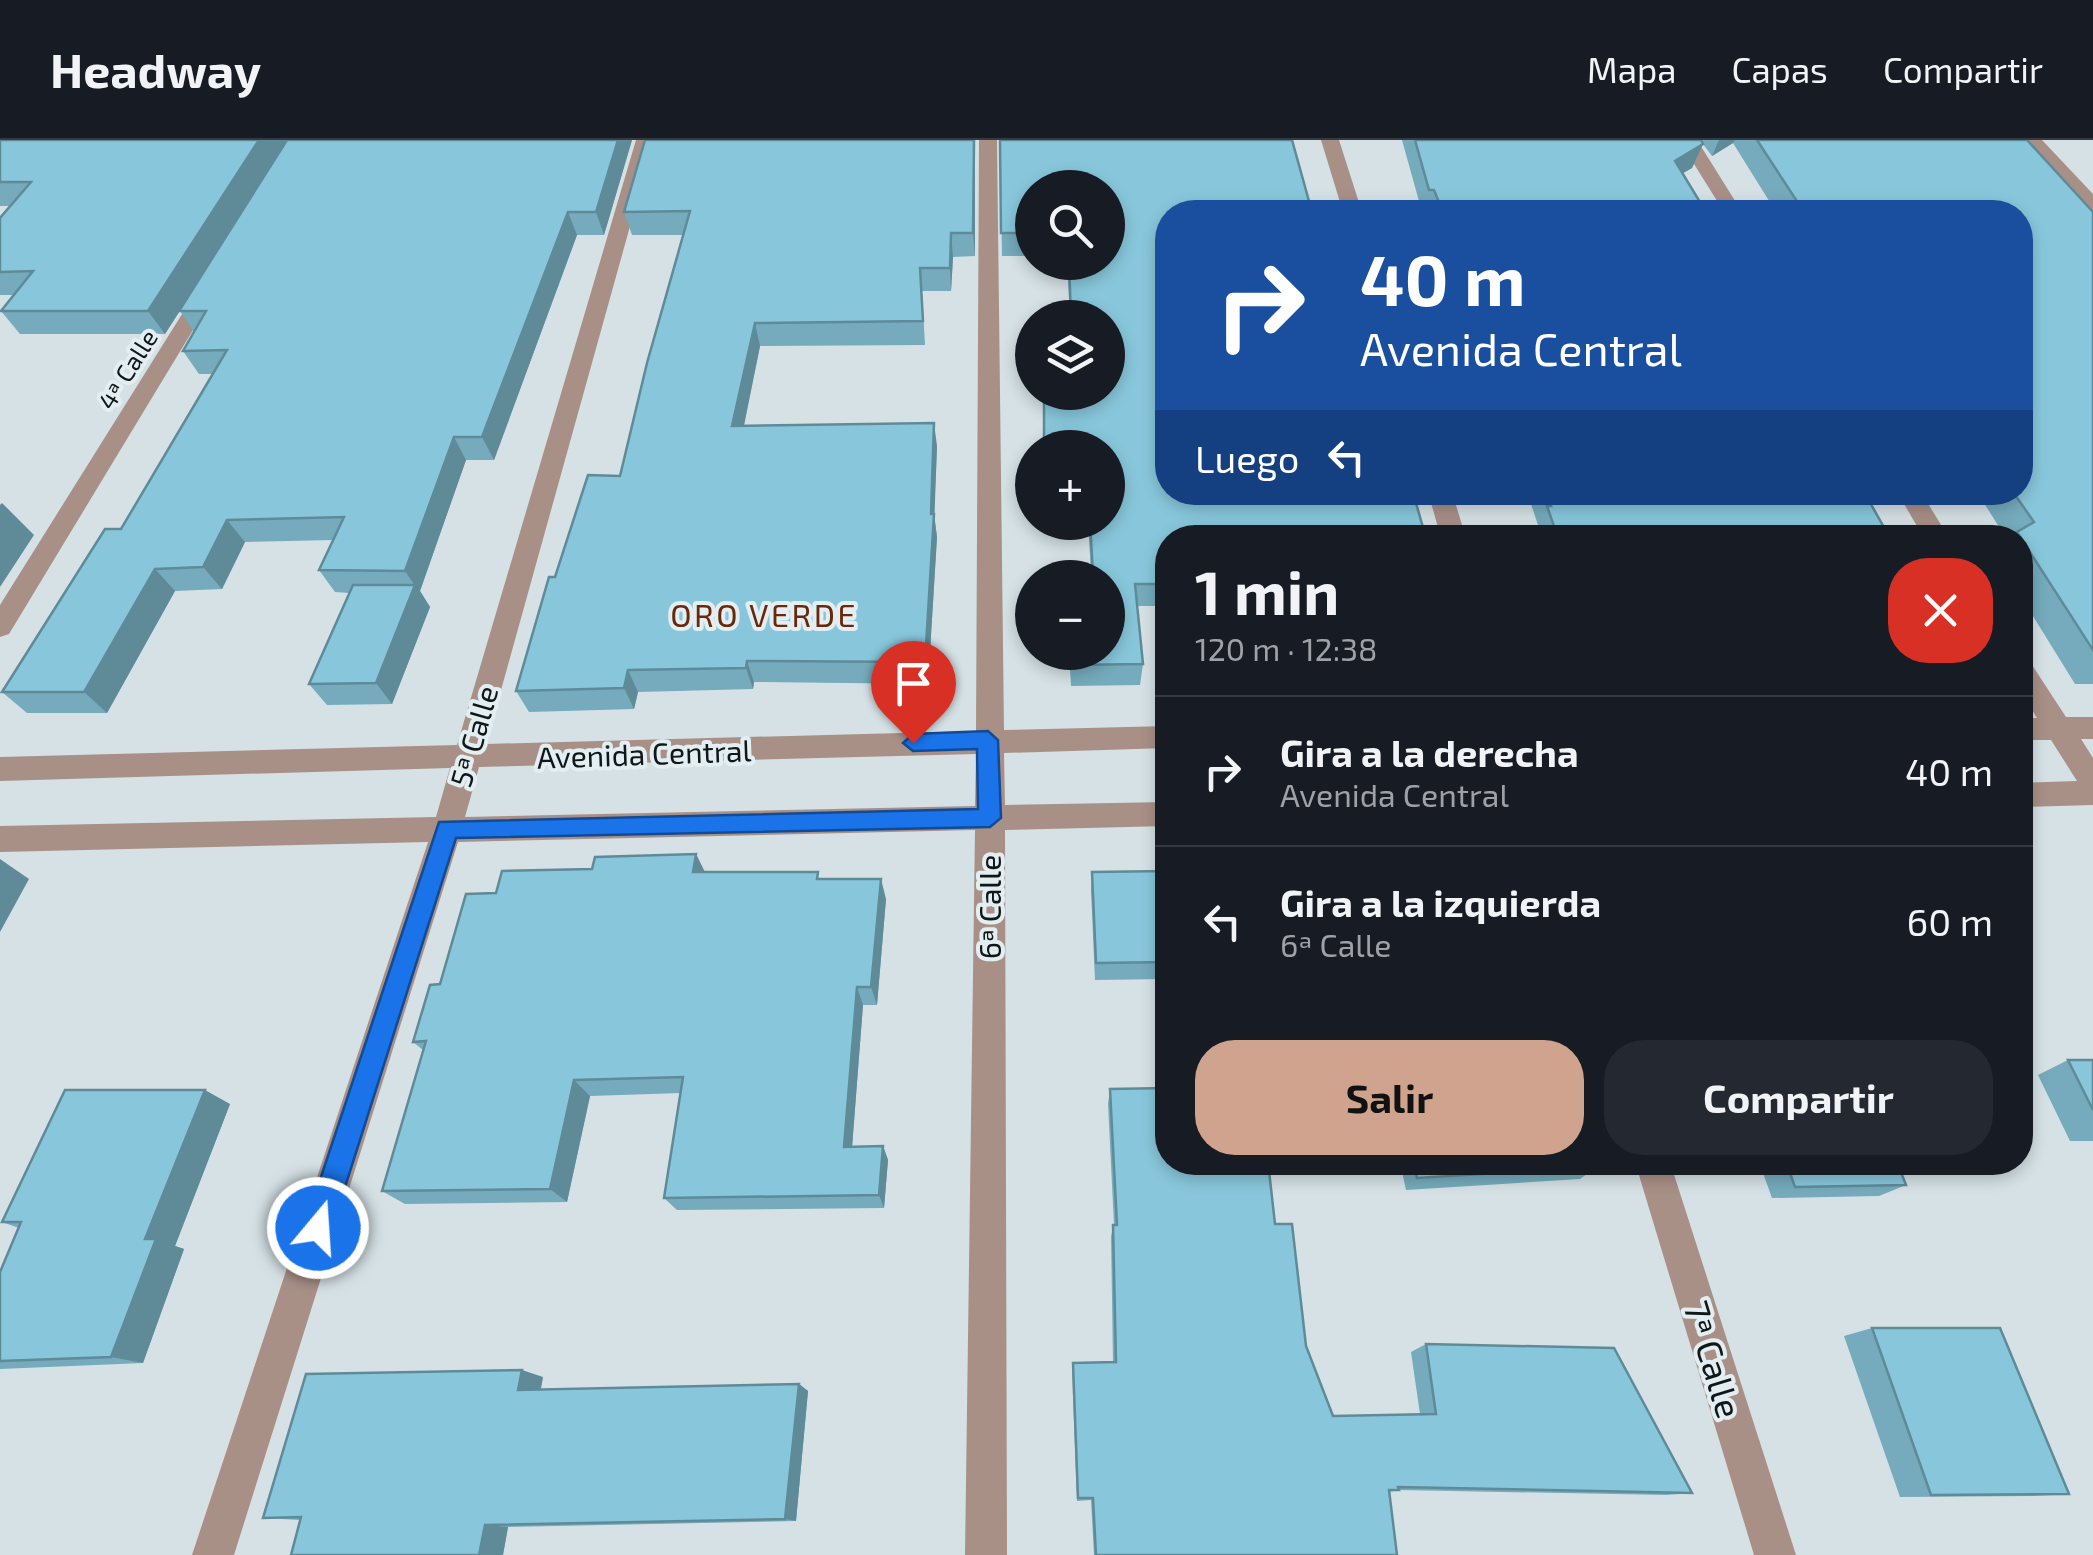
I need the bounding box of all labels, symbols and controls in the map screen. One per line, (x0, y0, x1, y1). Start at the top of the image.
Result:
text: Headway (50, 40, 261, 98)
text: Mapa (1587, 48, 1676, 90)
text: Capas (1731, 48, 1828, 90)
text: Compartir (1883, 48, 2043, 90)
map controls (1015, 170, 1125, 670)
button: search (1015, 170, 1125, 280)
text: 40 m (1360, 236, 1526, 320)
icon: right (1195, 240, 1325, 370)
button: layers (1015, 300, 1125, 410)
text: Avenida Central (1360, 321, 1682, 375)
street label: 4ª Calle (91, 324, 163, 414)
button: + (1015, 430, 1125, 540)
icon: left (1319, 430, 1374, 485)
text: Luego (1195, 435, 1299, 481)
text: 1 min (1195, 555, 1339, 627)
button: close (1888, 558, 1993, 663)
button: − (1015, 560, 1125, 670)
district label: ORO VERDE (670, 595, 858, 633)
text: 120 m · 12:38 (1195, 629, 1378, 667)
pin (871, 641, 956, 744)
icon: arrive (886, 656, 941, 711)
street label: 5ª Calle (441, 681, 505, 791)
text: Gira a la derecha (1280, 729, 1579, 775)
street label: Avenida Central (536, 731, 752, 775)
icon: right (1195, 744, 1250, 799)
text: 40 m (1905, 748, 1993, 794)
text: Avenida Central (1280, 775, 1509, 813)
street label: 6ª Calle (971, 855, 1007, 959)
text: Gira a la izquierda (1280, 879, 1601, 925)
icon: left (1195, 894, 1250, 949)
text: 60 m (1907, 898, 1993, 944)
text: 6ª Calle (1280, 925, 1392, 963)
button: Salir (1195, 1040, 1584, 1155)
button: Compartir (1604, 1040, 1993, 1155)
position arrow (266, 1176, 370, 1280)
street label: 7ª Calle (1676, 1296, 1752, 1422)

